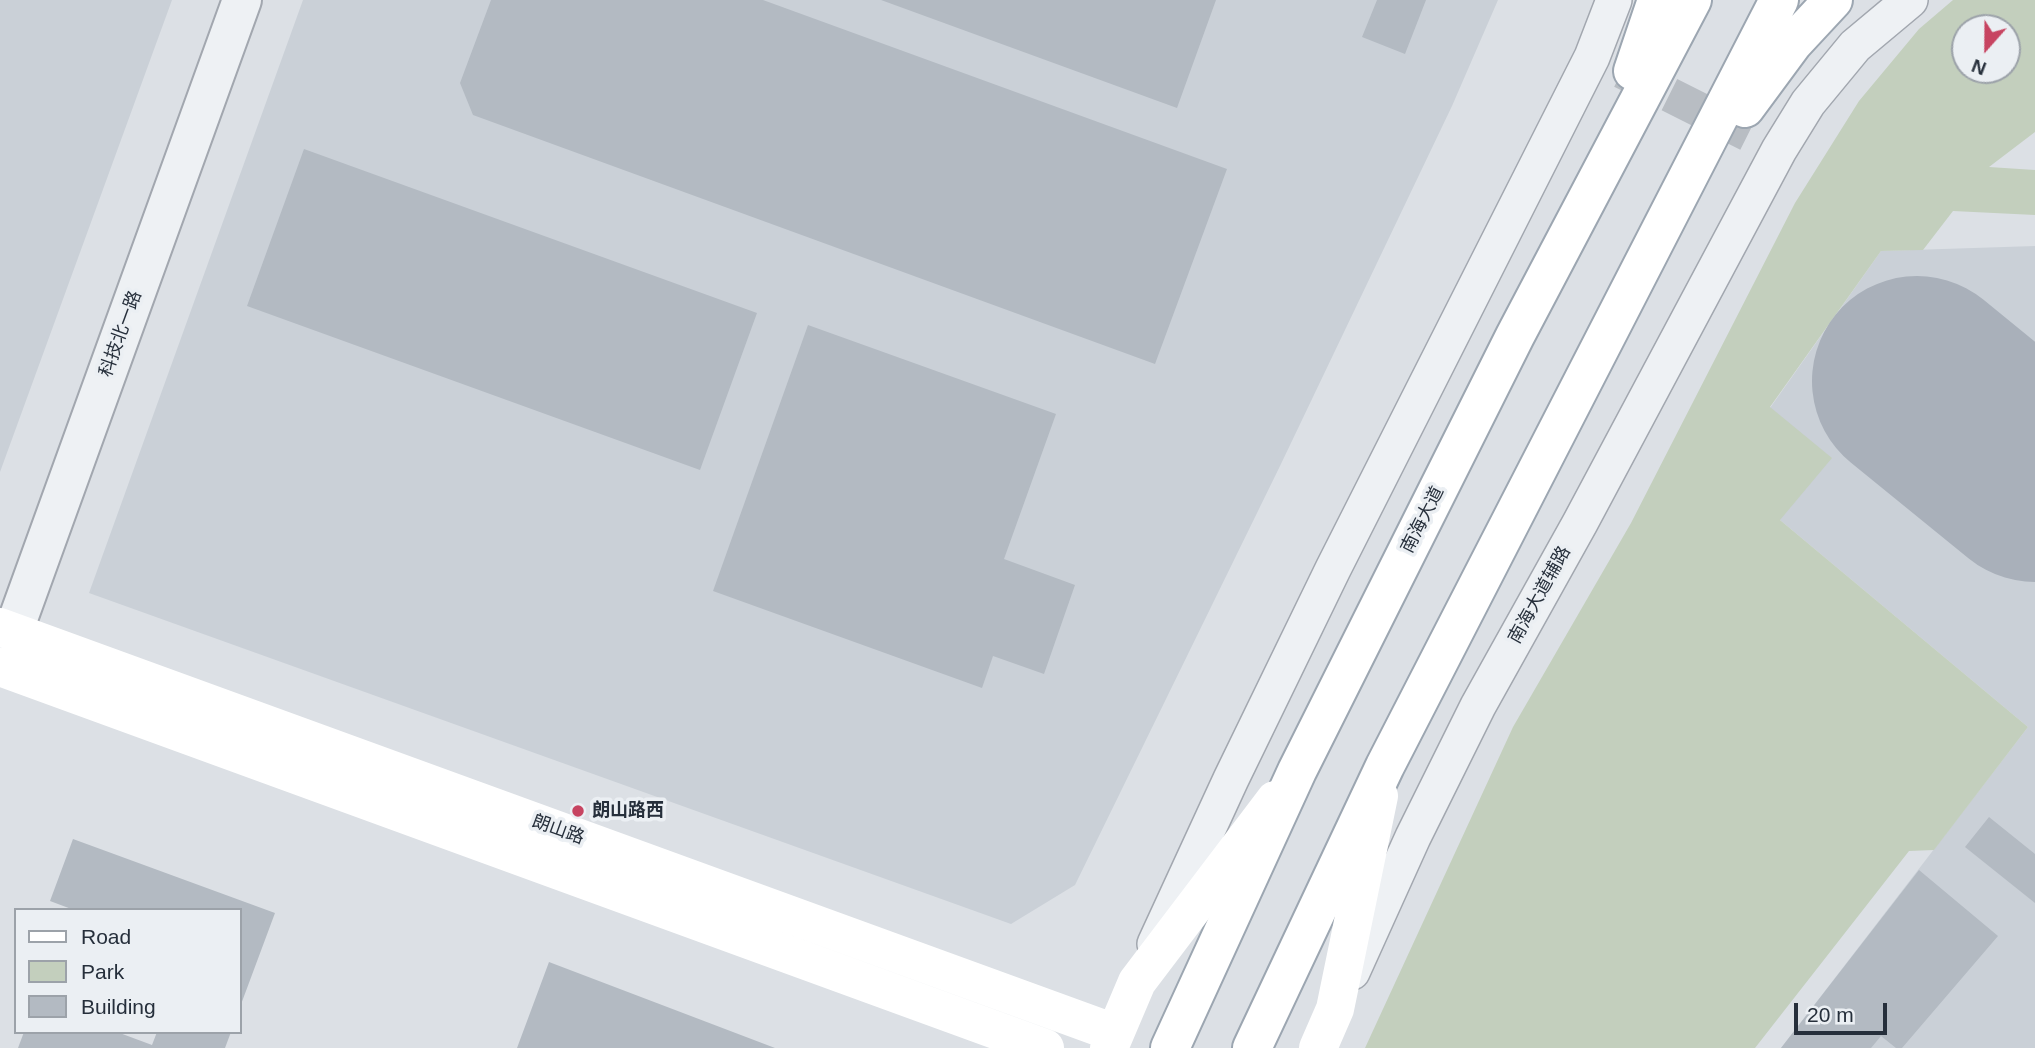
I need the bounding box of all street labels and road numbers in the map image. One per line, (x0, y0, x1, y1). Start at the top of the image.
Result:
street label: 科技北一路 (95, 288, 147, 380)
street label: 南海大道 (1397, 483, 1449, 557)
street label: 南海大道辅路 (1504, 543, 1576, 647)
street label: 朗山路 (529, 811, 587, 849)

